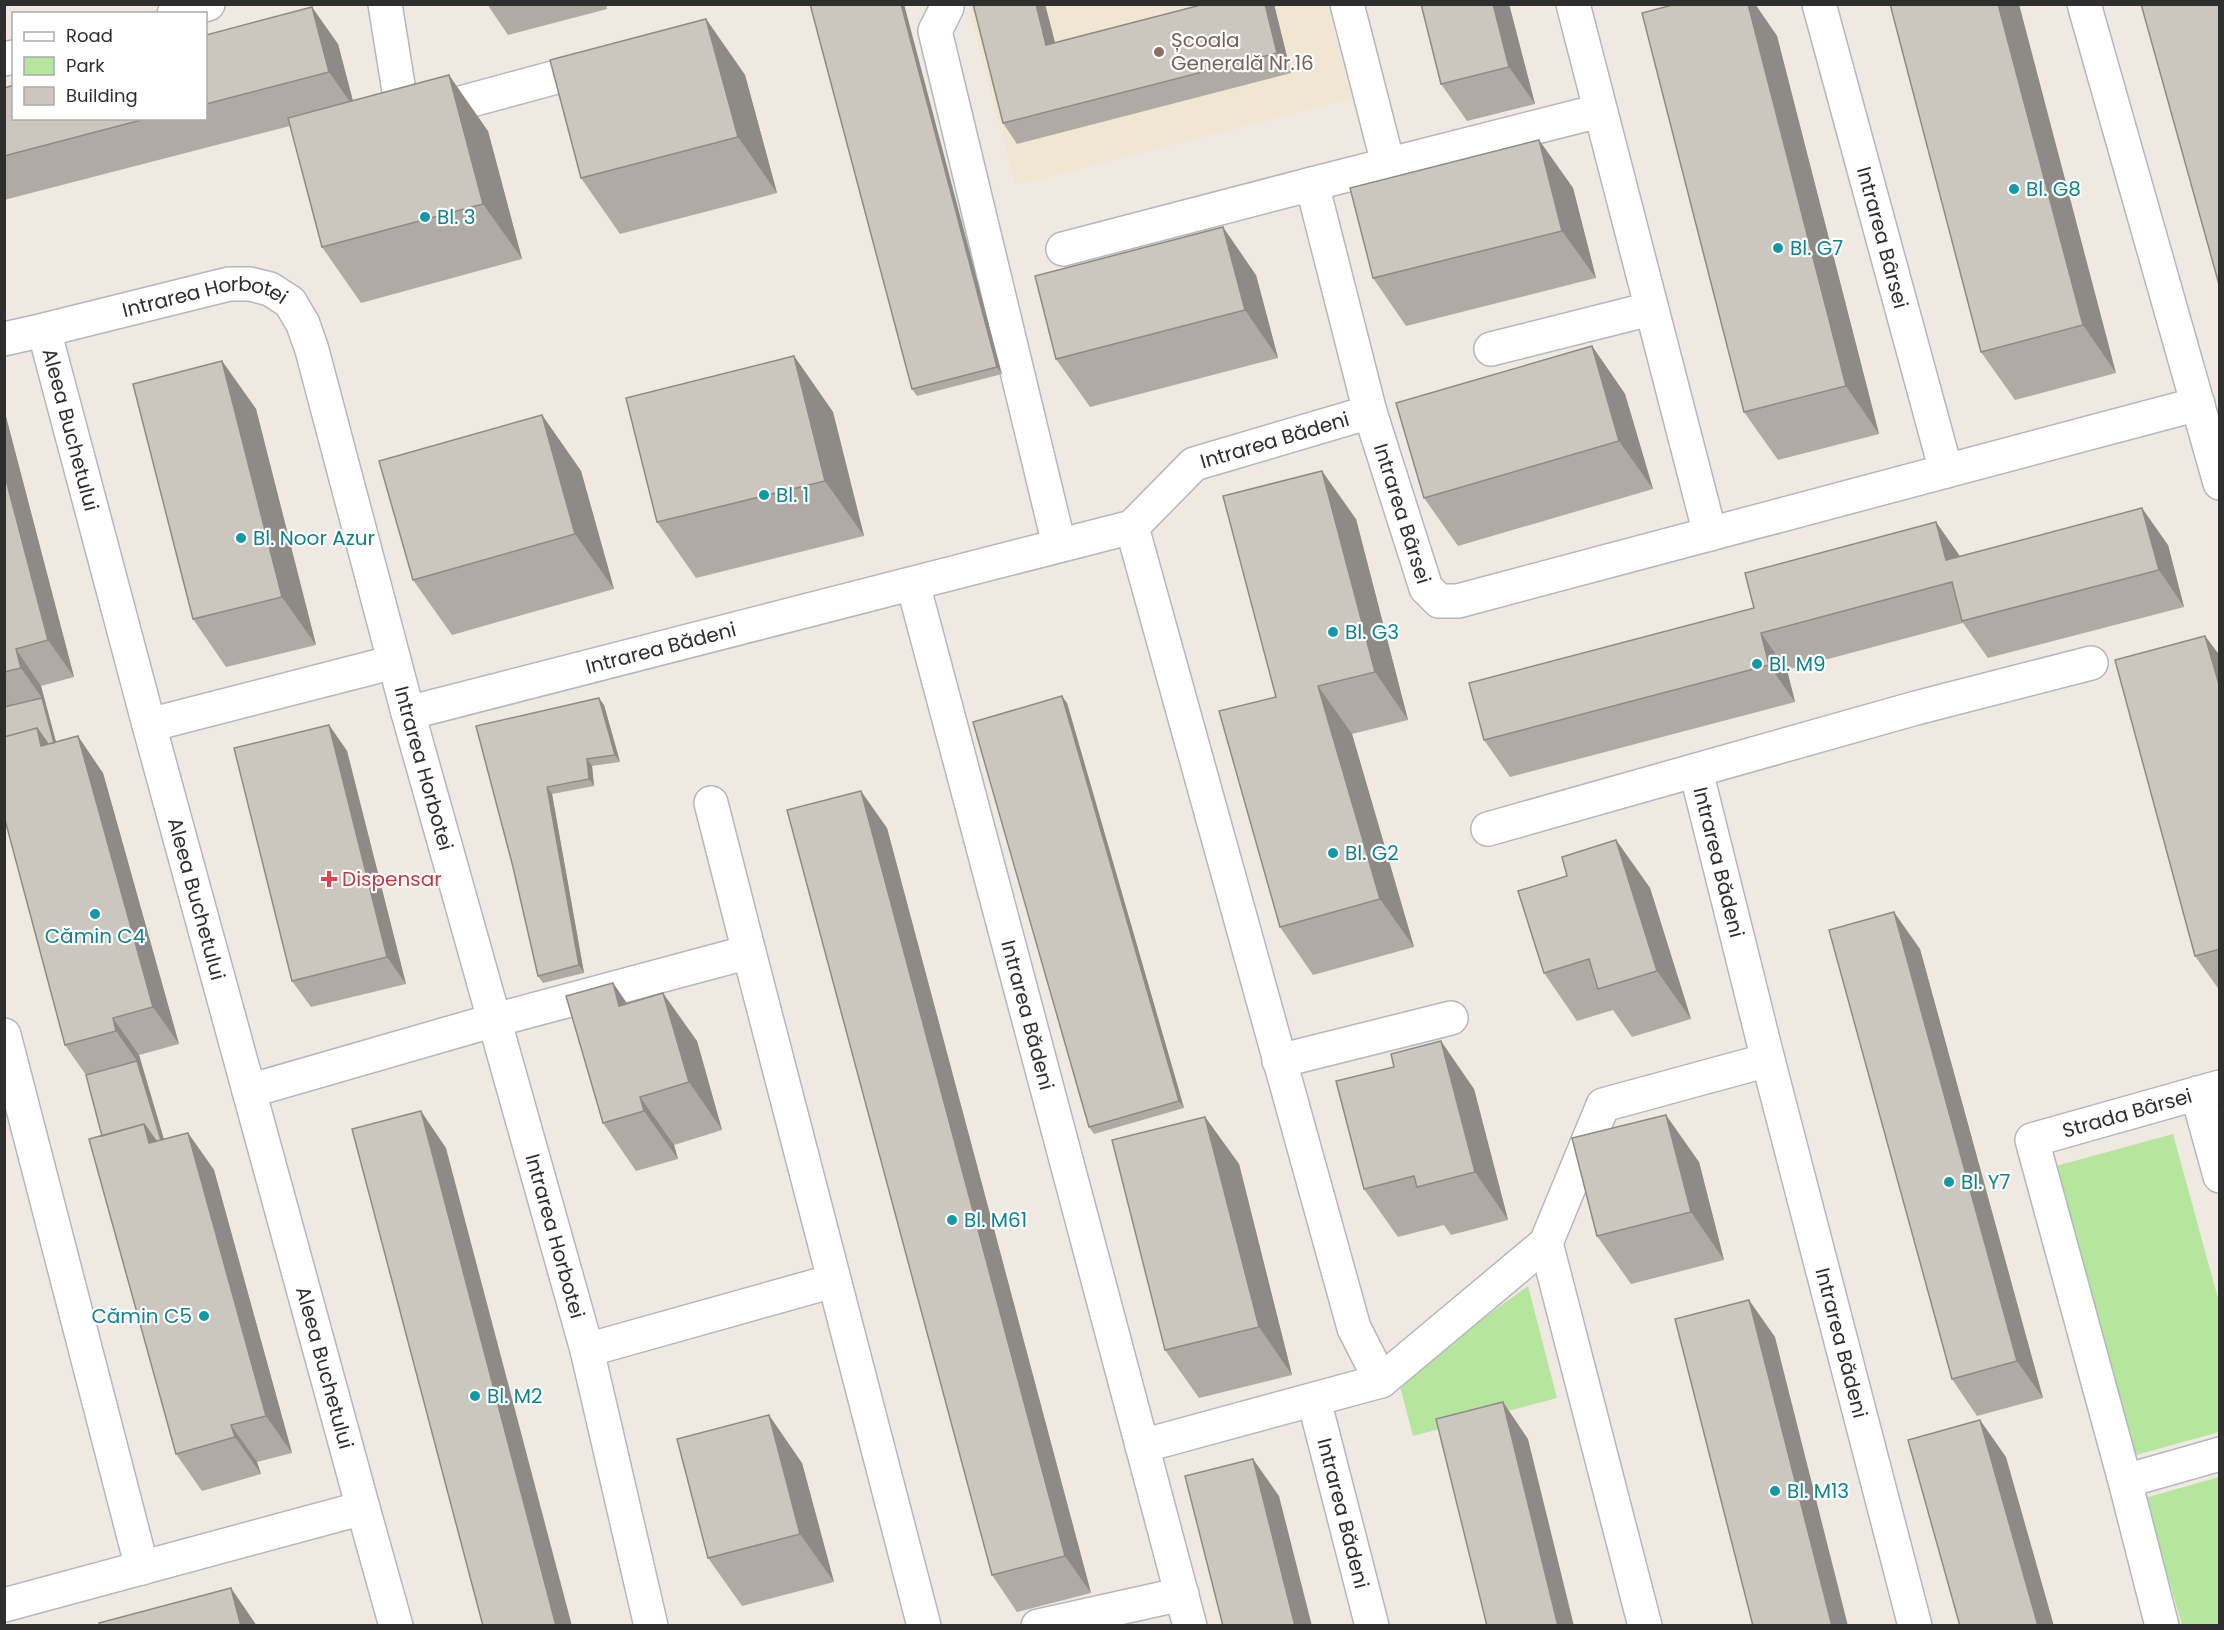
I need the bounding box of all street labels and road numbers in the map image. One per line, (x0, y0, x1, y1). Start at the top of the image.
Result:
street label: Intrarea Bârsei (1850, 163, 1915, 312)
street label: Intrarea Horbotei (119, 270, 293, 324)
street label: Aleea Buchetului (35, 345, 105, 514)
street label: Intrarea Bădeni (1197, 405, 1353, 475)
street label: Intrarea Bârsei (1367, 440, 1438, 587)
street label: Intrarea Bădeni (583, 615, 739, 681)
street label: Intrarea Horbotei (387, 683, 460, 854)
street label: Intrarea Bădeni (1686, 784, 1751, 940)
street label: Aleea Buchetului (161, 815, 232, 983)
street label: Intrarea Bădeni (994, 937, 1061, 1093)
street label: Strada Bârsei (2059, 1082, 2195, 1145)
street label: Intrarea Horbotei (519, 1151, 591, 1322)
street label: Intrarea Bădeni (1809, 1265, 1874, 1421)
street label: Aleea Buchetului (289, 1283, 360, 1452)
street label: Intrarea Bădeni (1310, 1435, 1376, 1592)

